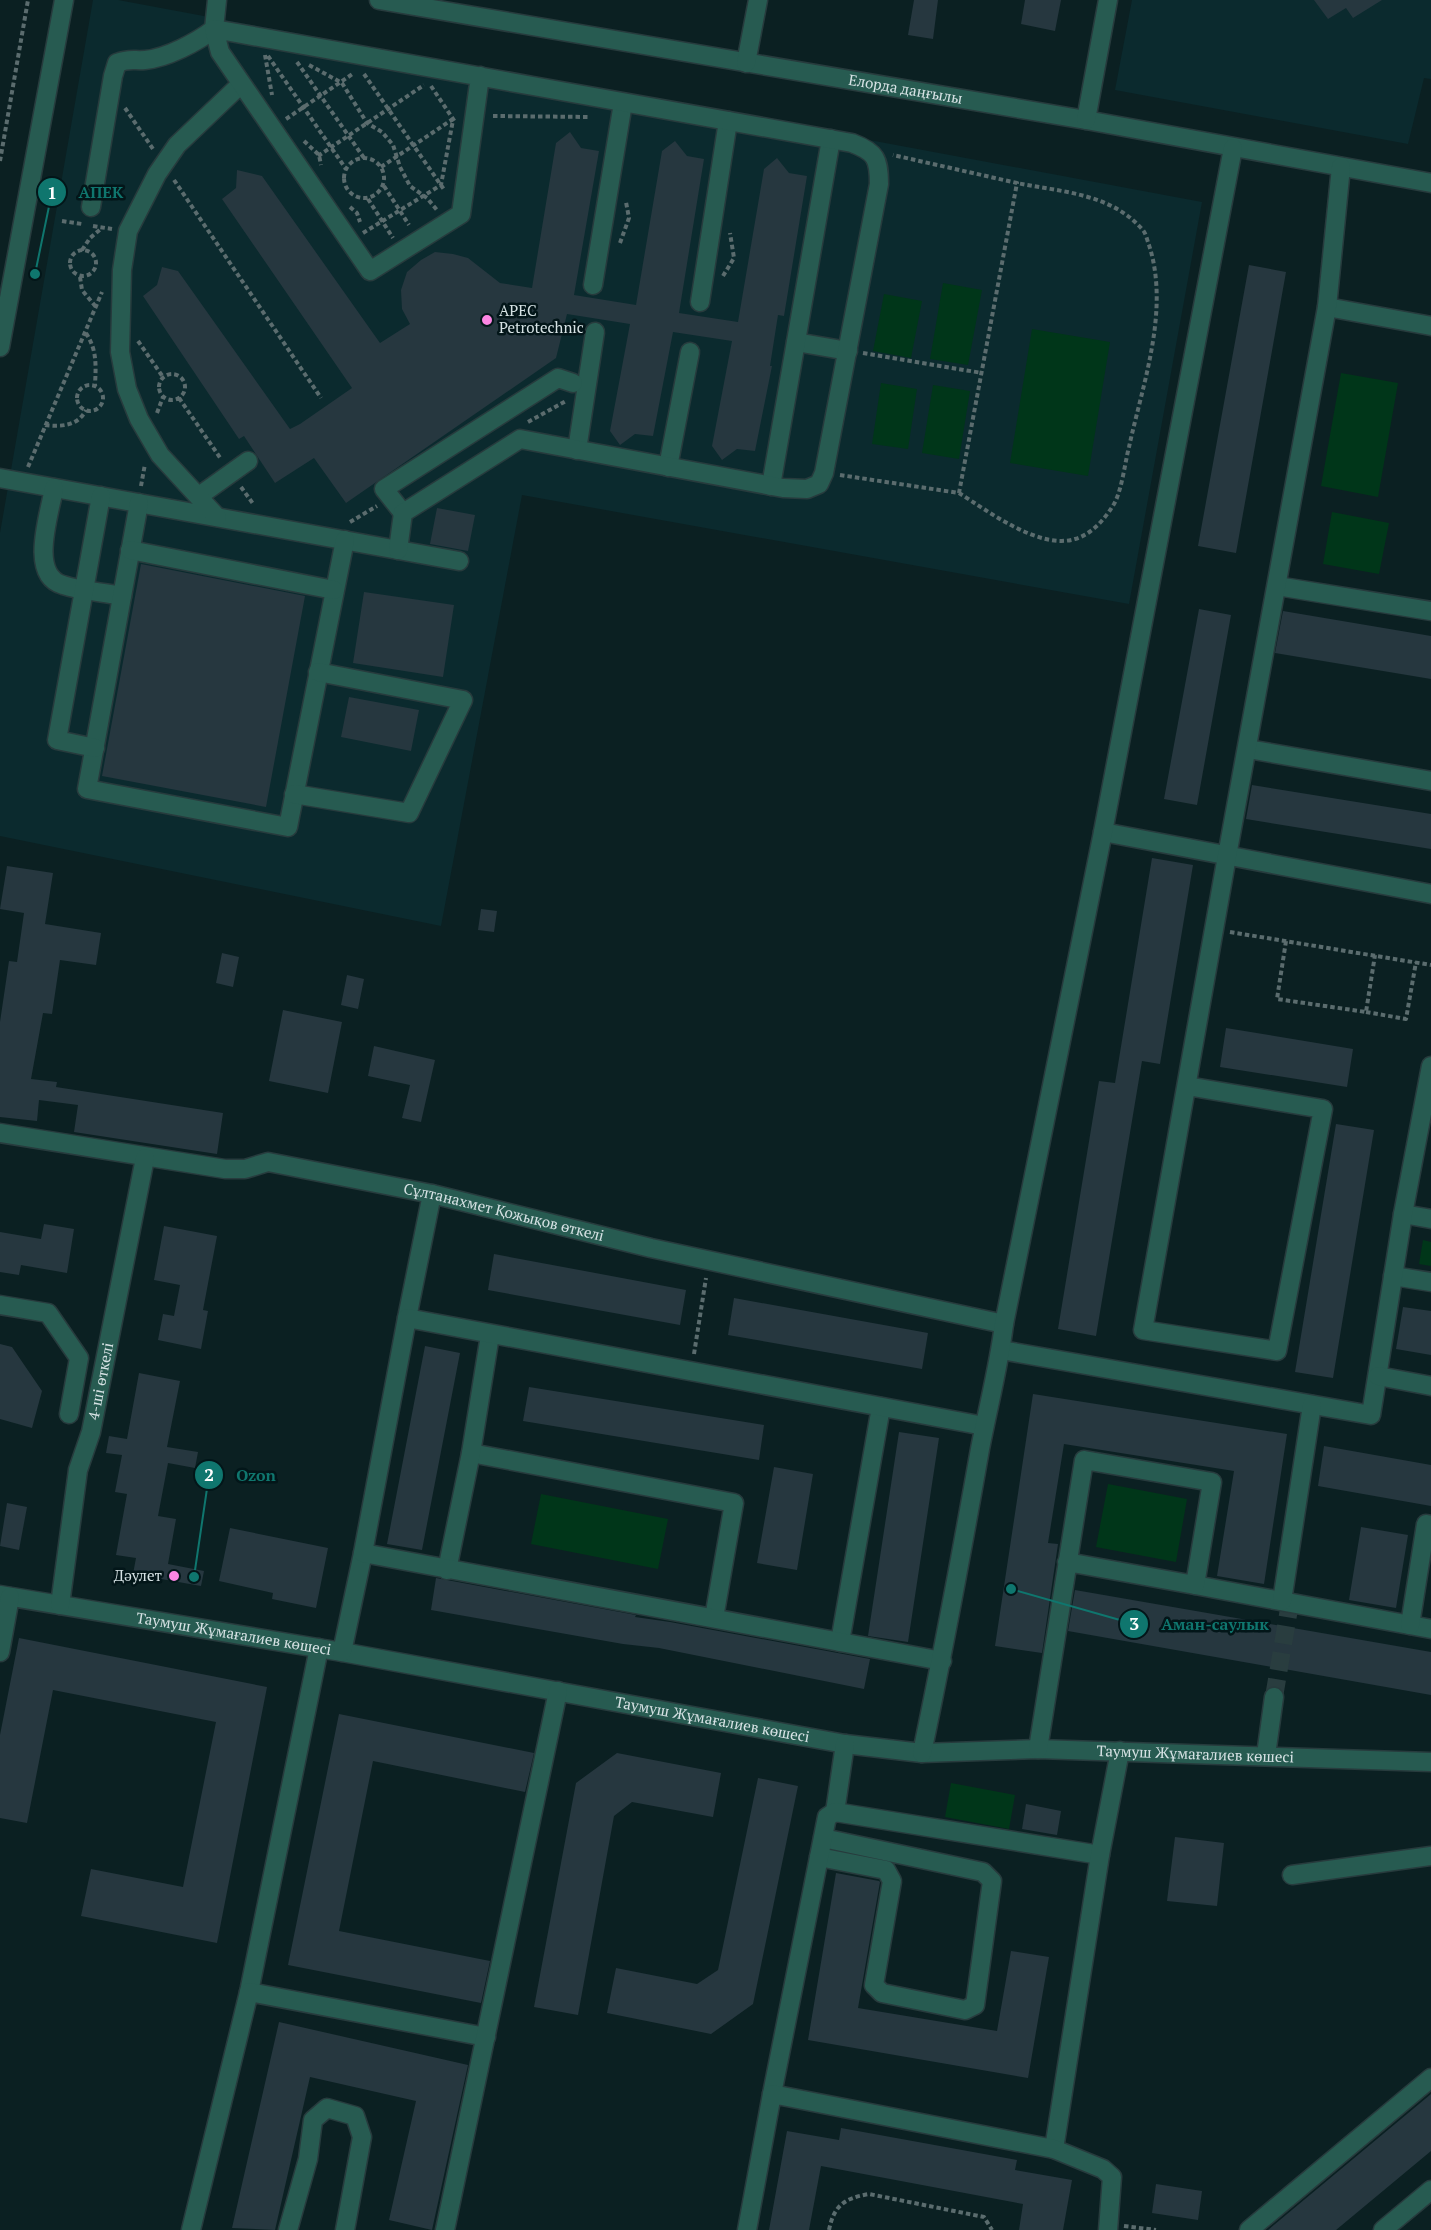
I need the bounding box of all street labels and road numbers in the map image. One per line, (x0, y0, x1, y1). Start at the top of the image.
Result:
street label: Елорда даңғылы (847, 69, 964, 108)
street label: Сұлтанахмет Қожықов өткелі (402, 1178, 606, 1245)
street label: 4-ші өткелі (83, 1341, 117, 1422)
street label: Таумуш Жұмағалиев көшесі (135, 1607, 333, 1659)
street label: Таумуш Жұмағалиев көшесі (613, 1691, 811, 1746)
street label: Таумуш Жұмағалиев көшесі (1096, 1740, 1294, 1766)

